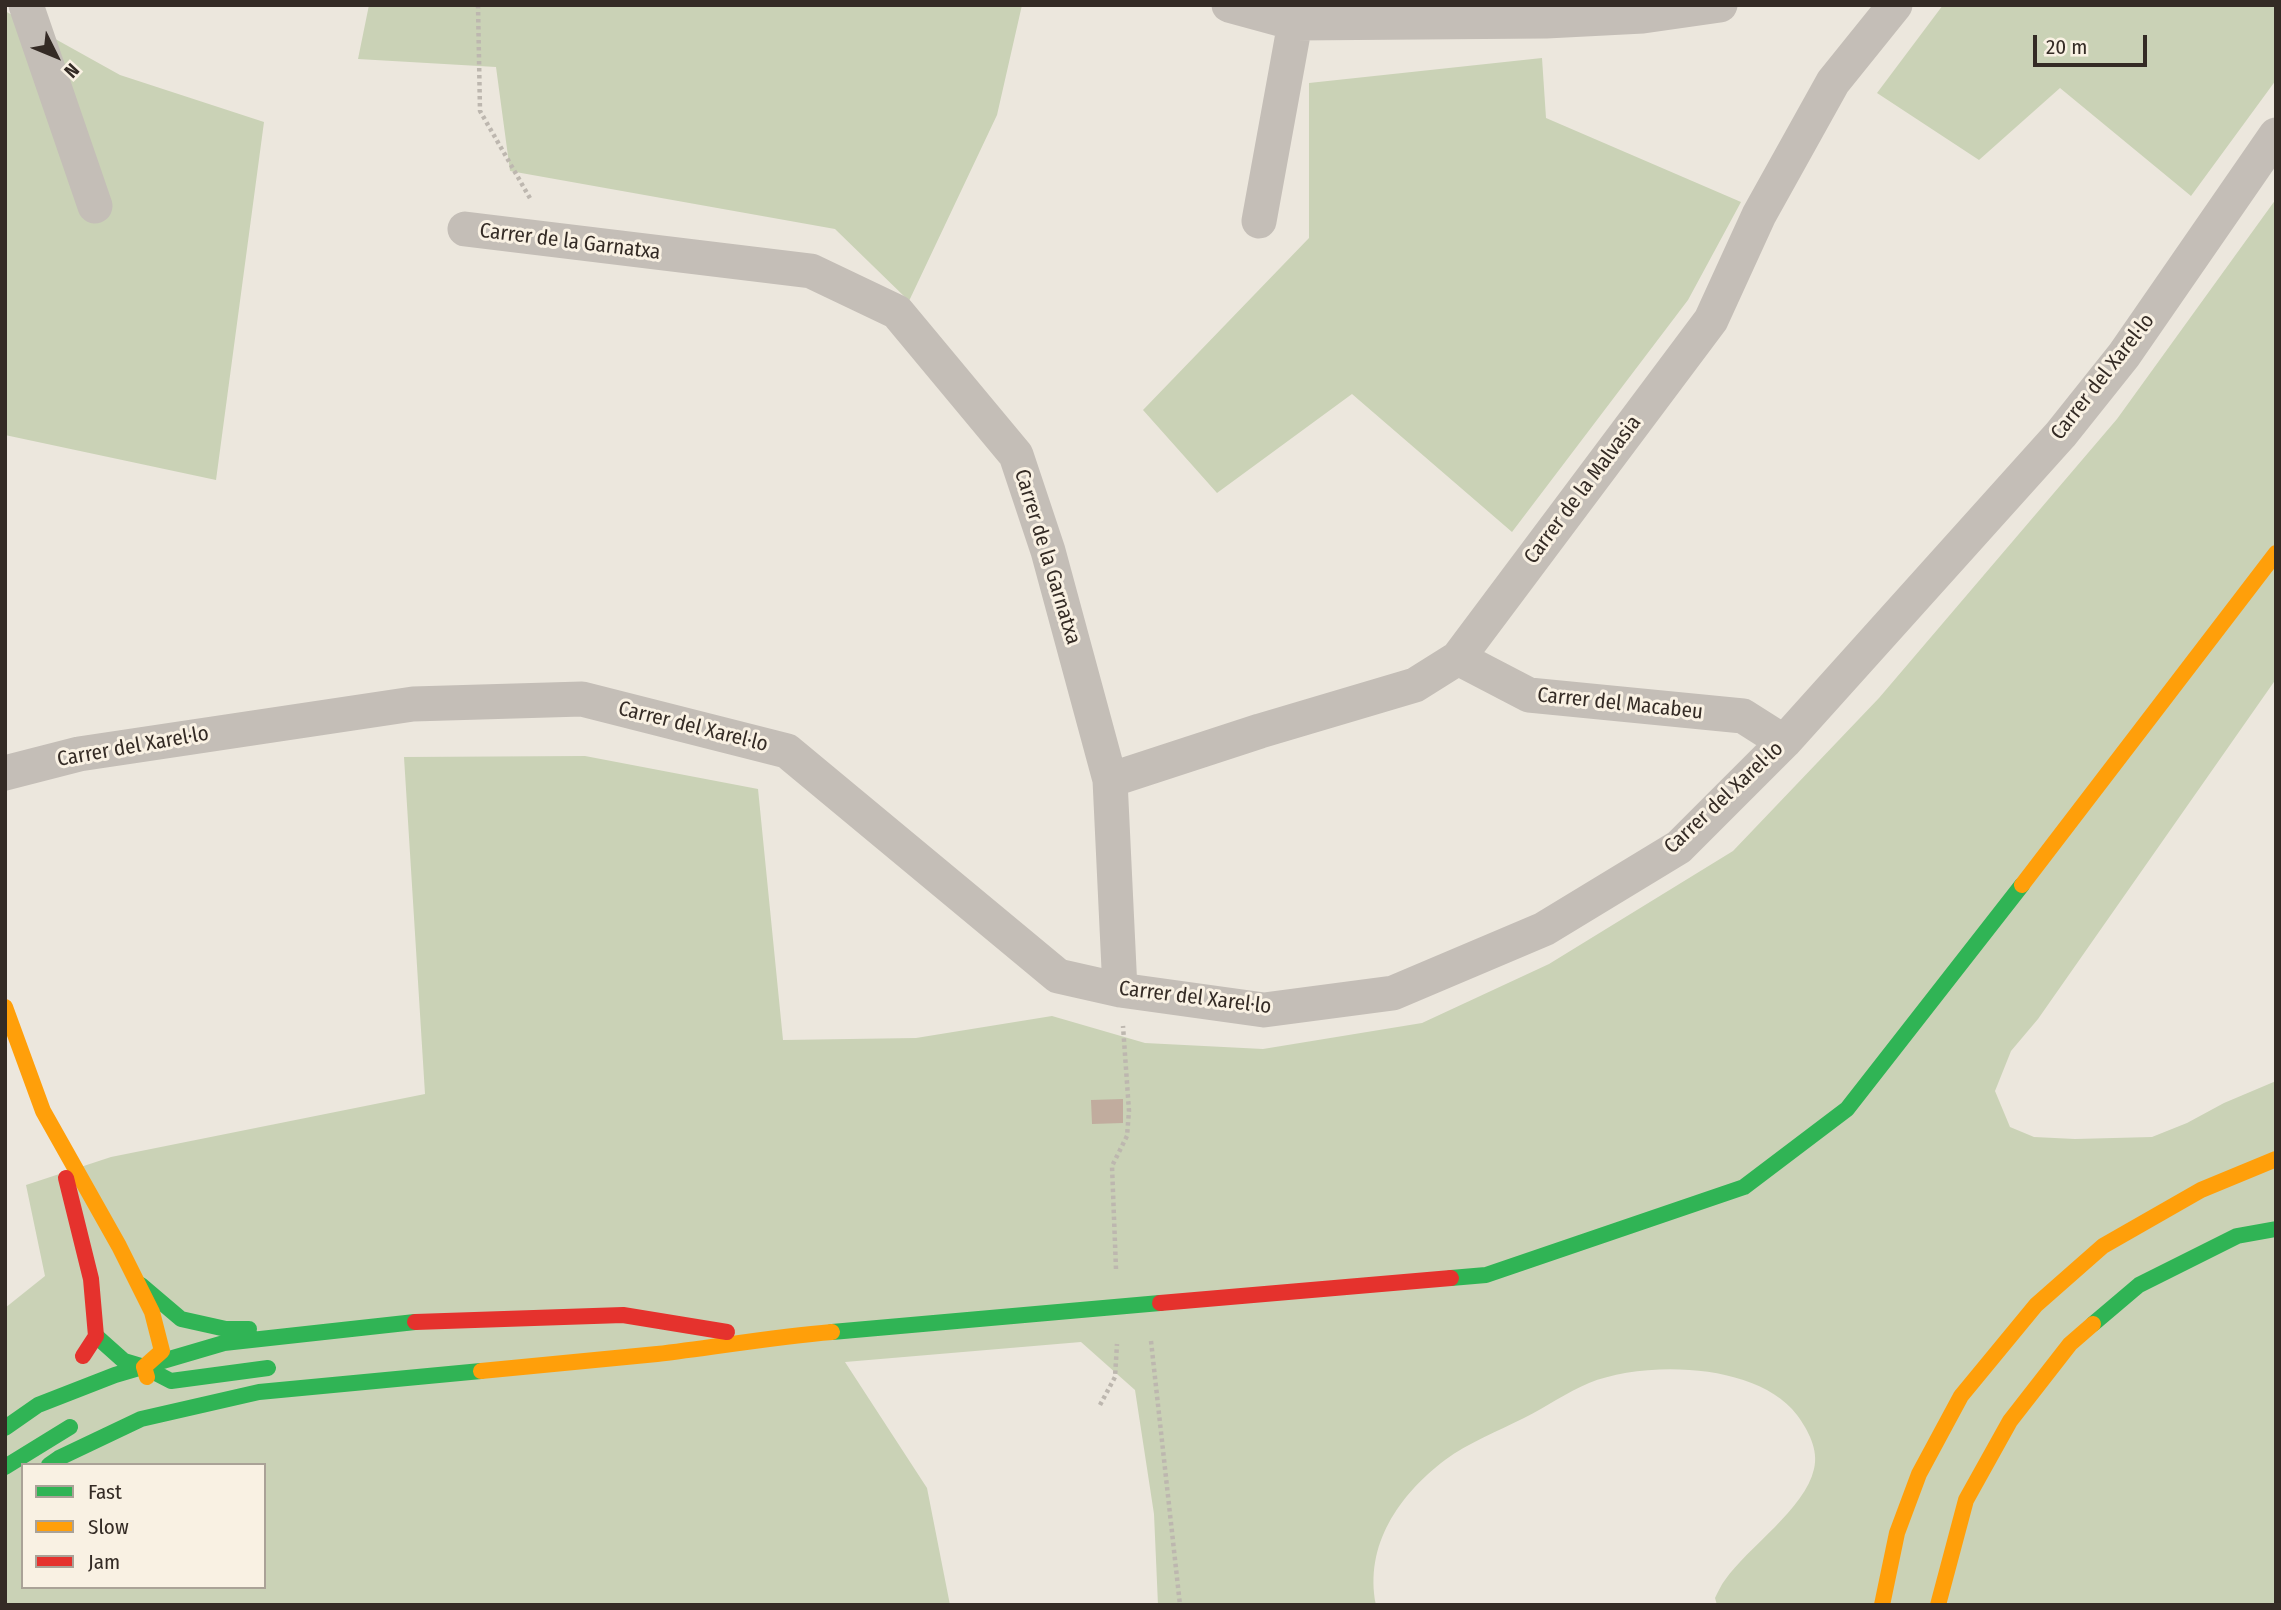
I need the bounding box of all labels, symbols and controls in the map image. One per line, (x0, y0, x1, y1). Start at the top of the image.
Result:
north arrow (21, 21, 91, 91)
scale bar (2036, 21, 2150, 65)
text: 20 m (2046, 34, 2087, 60)
text: N (59, 59, 84, 83)
street label: Carrer de la Garnatxa (478, 218, 662, 266)
street label: Carrer del Xarel·lo (2046, 309, 2160, 445)
street label: Carrer de la Malvasia (1519, 411, 1647, 569)
street label: Carrer de la Garnatxa (1008, 466, 1086, 648)
street label: Carrer del Macabeu (1536, 683, 1704, 725)
street label: Carrer del Xarel·lo (616, 696, 770, 758)
street label: Carrer del Xarel·lo (55, 721, 211, 773)
street label: Carrer del Xarel·lo (1659, 736, 1789, 860)
street label: Carrer del Xarel·lo (1117, 976, 1273, 1020)
legend (21, 1463, 266, 1589)
text: Fast (88, 1479, 122, 1505)
text: Slow (88, 1514, 129, 1540)
text: Jam (88, 1549, 120, 1575)

